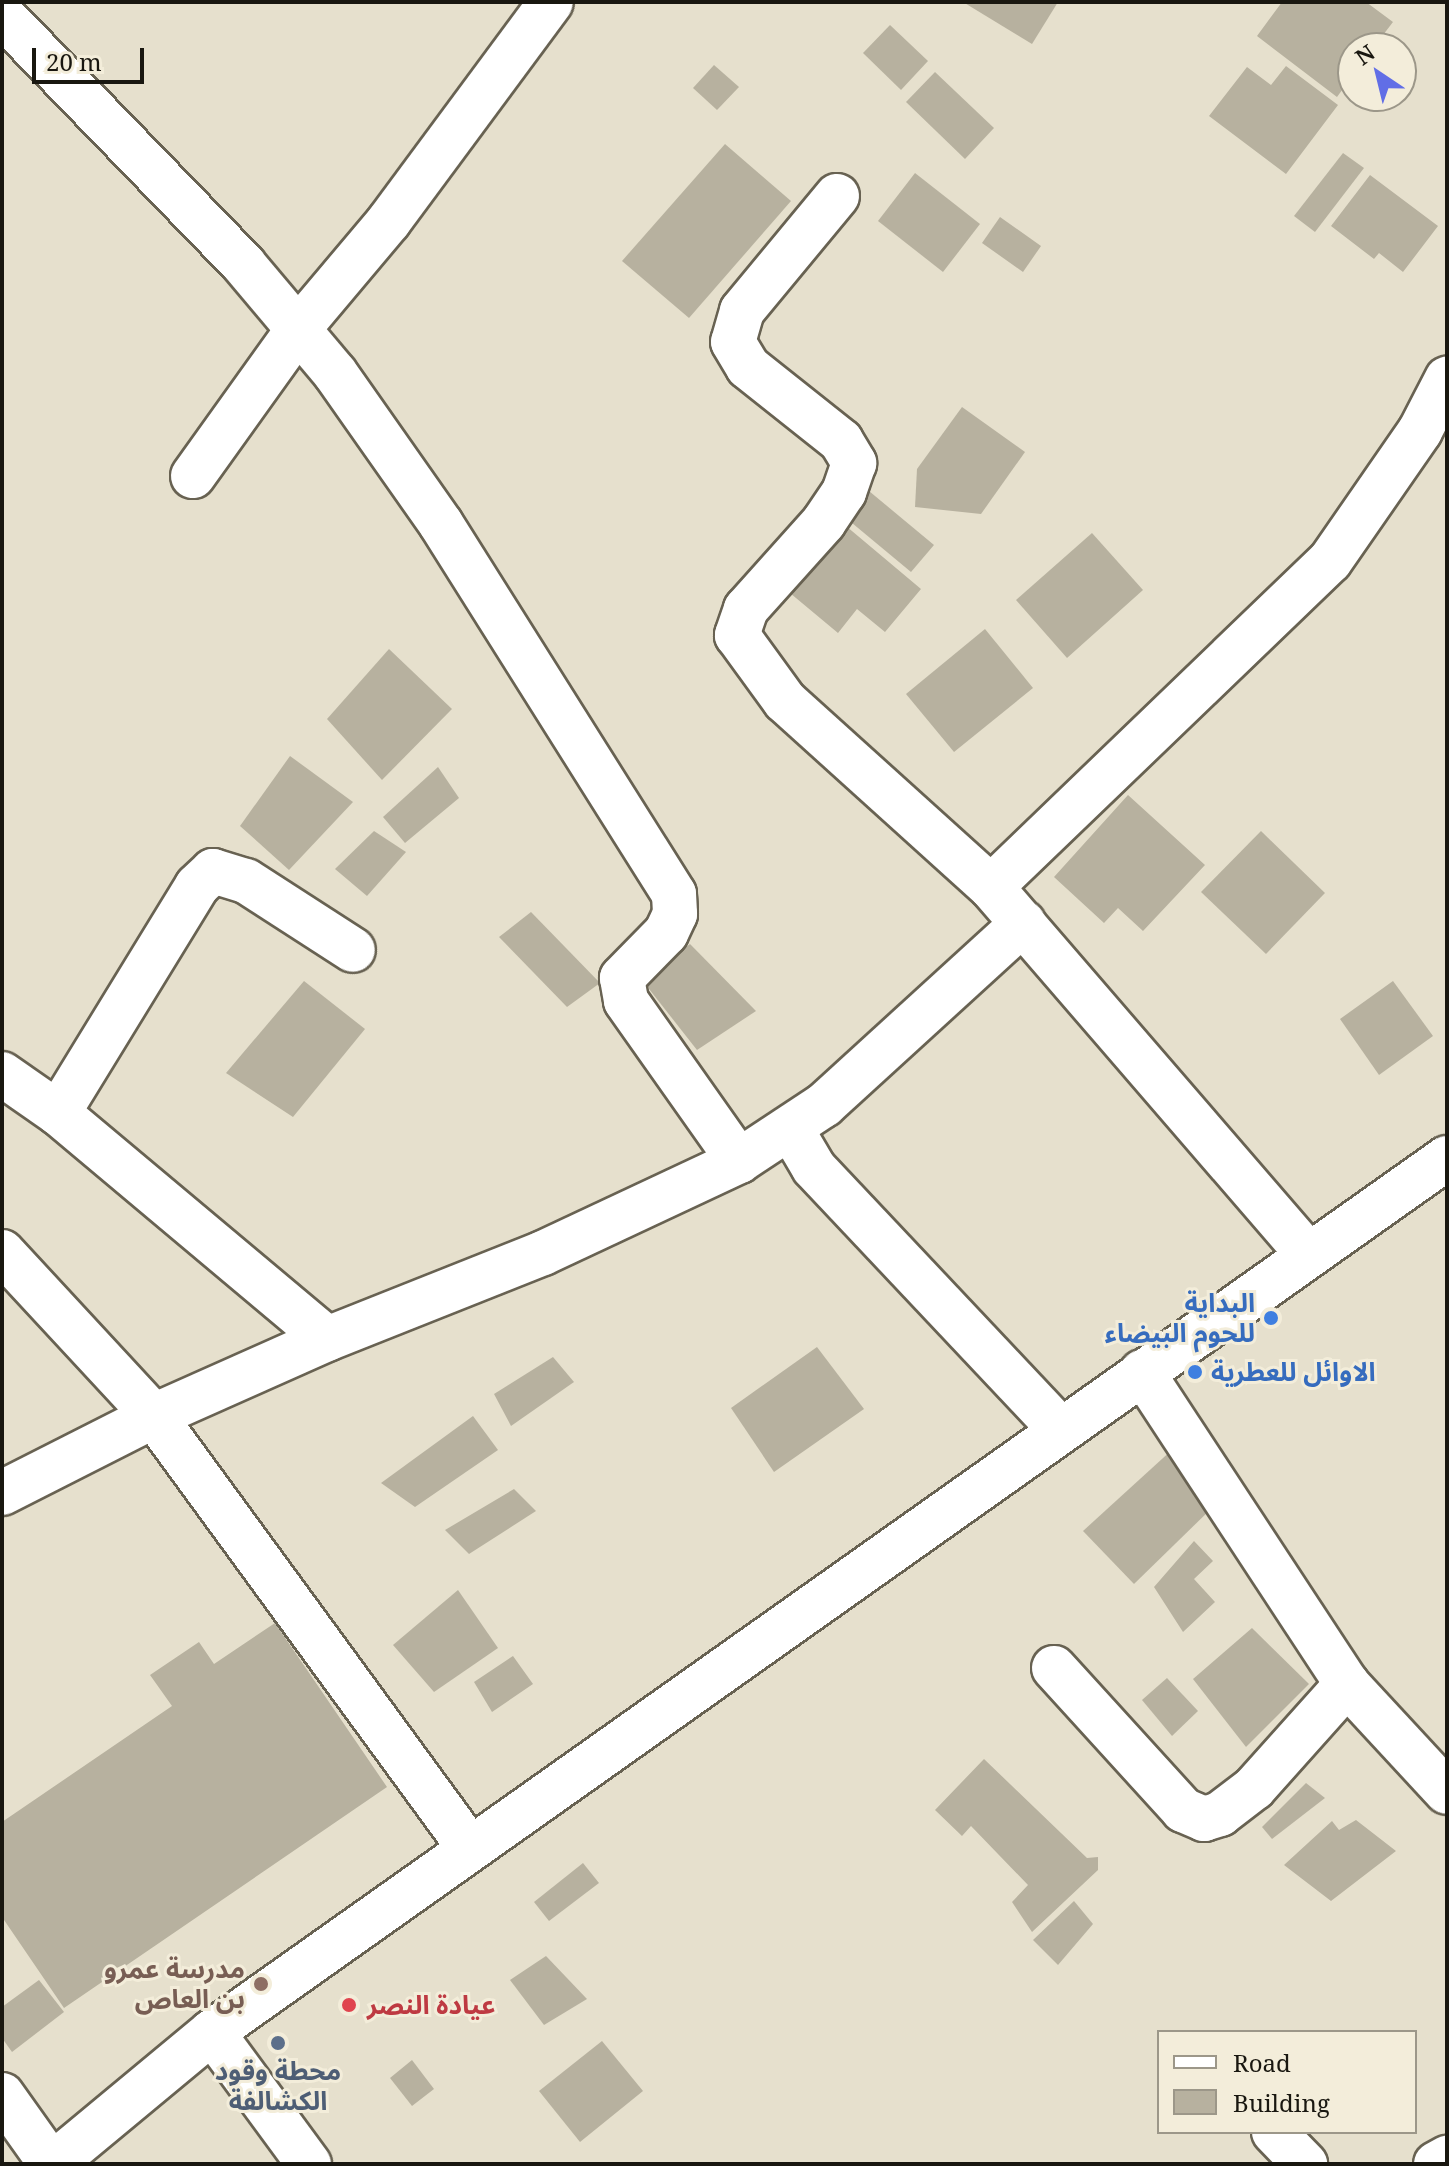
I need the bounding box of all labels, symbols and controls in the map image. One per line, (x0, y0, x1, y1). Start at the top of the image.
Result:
scale bar (36, 32, 148, 82)
north arrow (1337, 32, 1417, 112)
text: N (1349, 37, 1380, 71)
text: 20 m (46, 45, 102, 78)
place label: البداية للحوم البيضاء (1105, 1287, 1255, 1348)
marker: البداية للحوم البيضاء (1262, 1309, 1280, 1327)
place label: الاوائل للعطرية (1211, 1356, 1376, 1388)
marker: الاوائل للعطرية (1186, 1363, 1204, 1381)
place label: مدرسة عمرو بن العاص (104, 1953, 245, 2014)
marker: مدرسة عمرو بن العاص (252, 1975, 270, 1993)
place label: عيادة النصر (367, 1989, 495, 2021)
marker: عيادة النصر (338, 1994, 360, 2016)
legend (1157, 2030, 1417, 2134)
marker: محطة وقود الكشالفة (269, 2034, 287, 2052)
text: Road (1233, 2046, 1291, 2079)
place label: محطة وقود الكشالفة (215, 2055, 341, 2116)
text: Building (1233, 2086, 1330, 2119)

